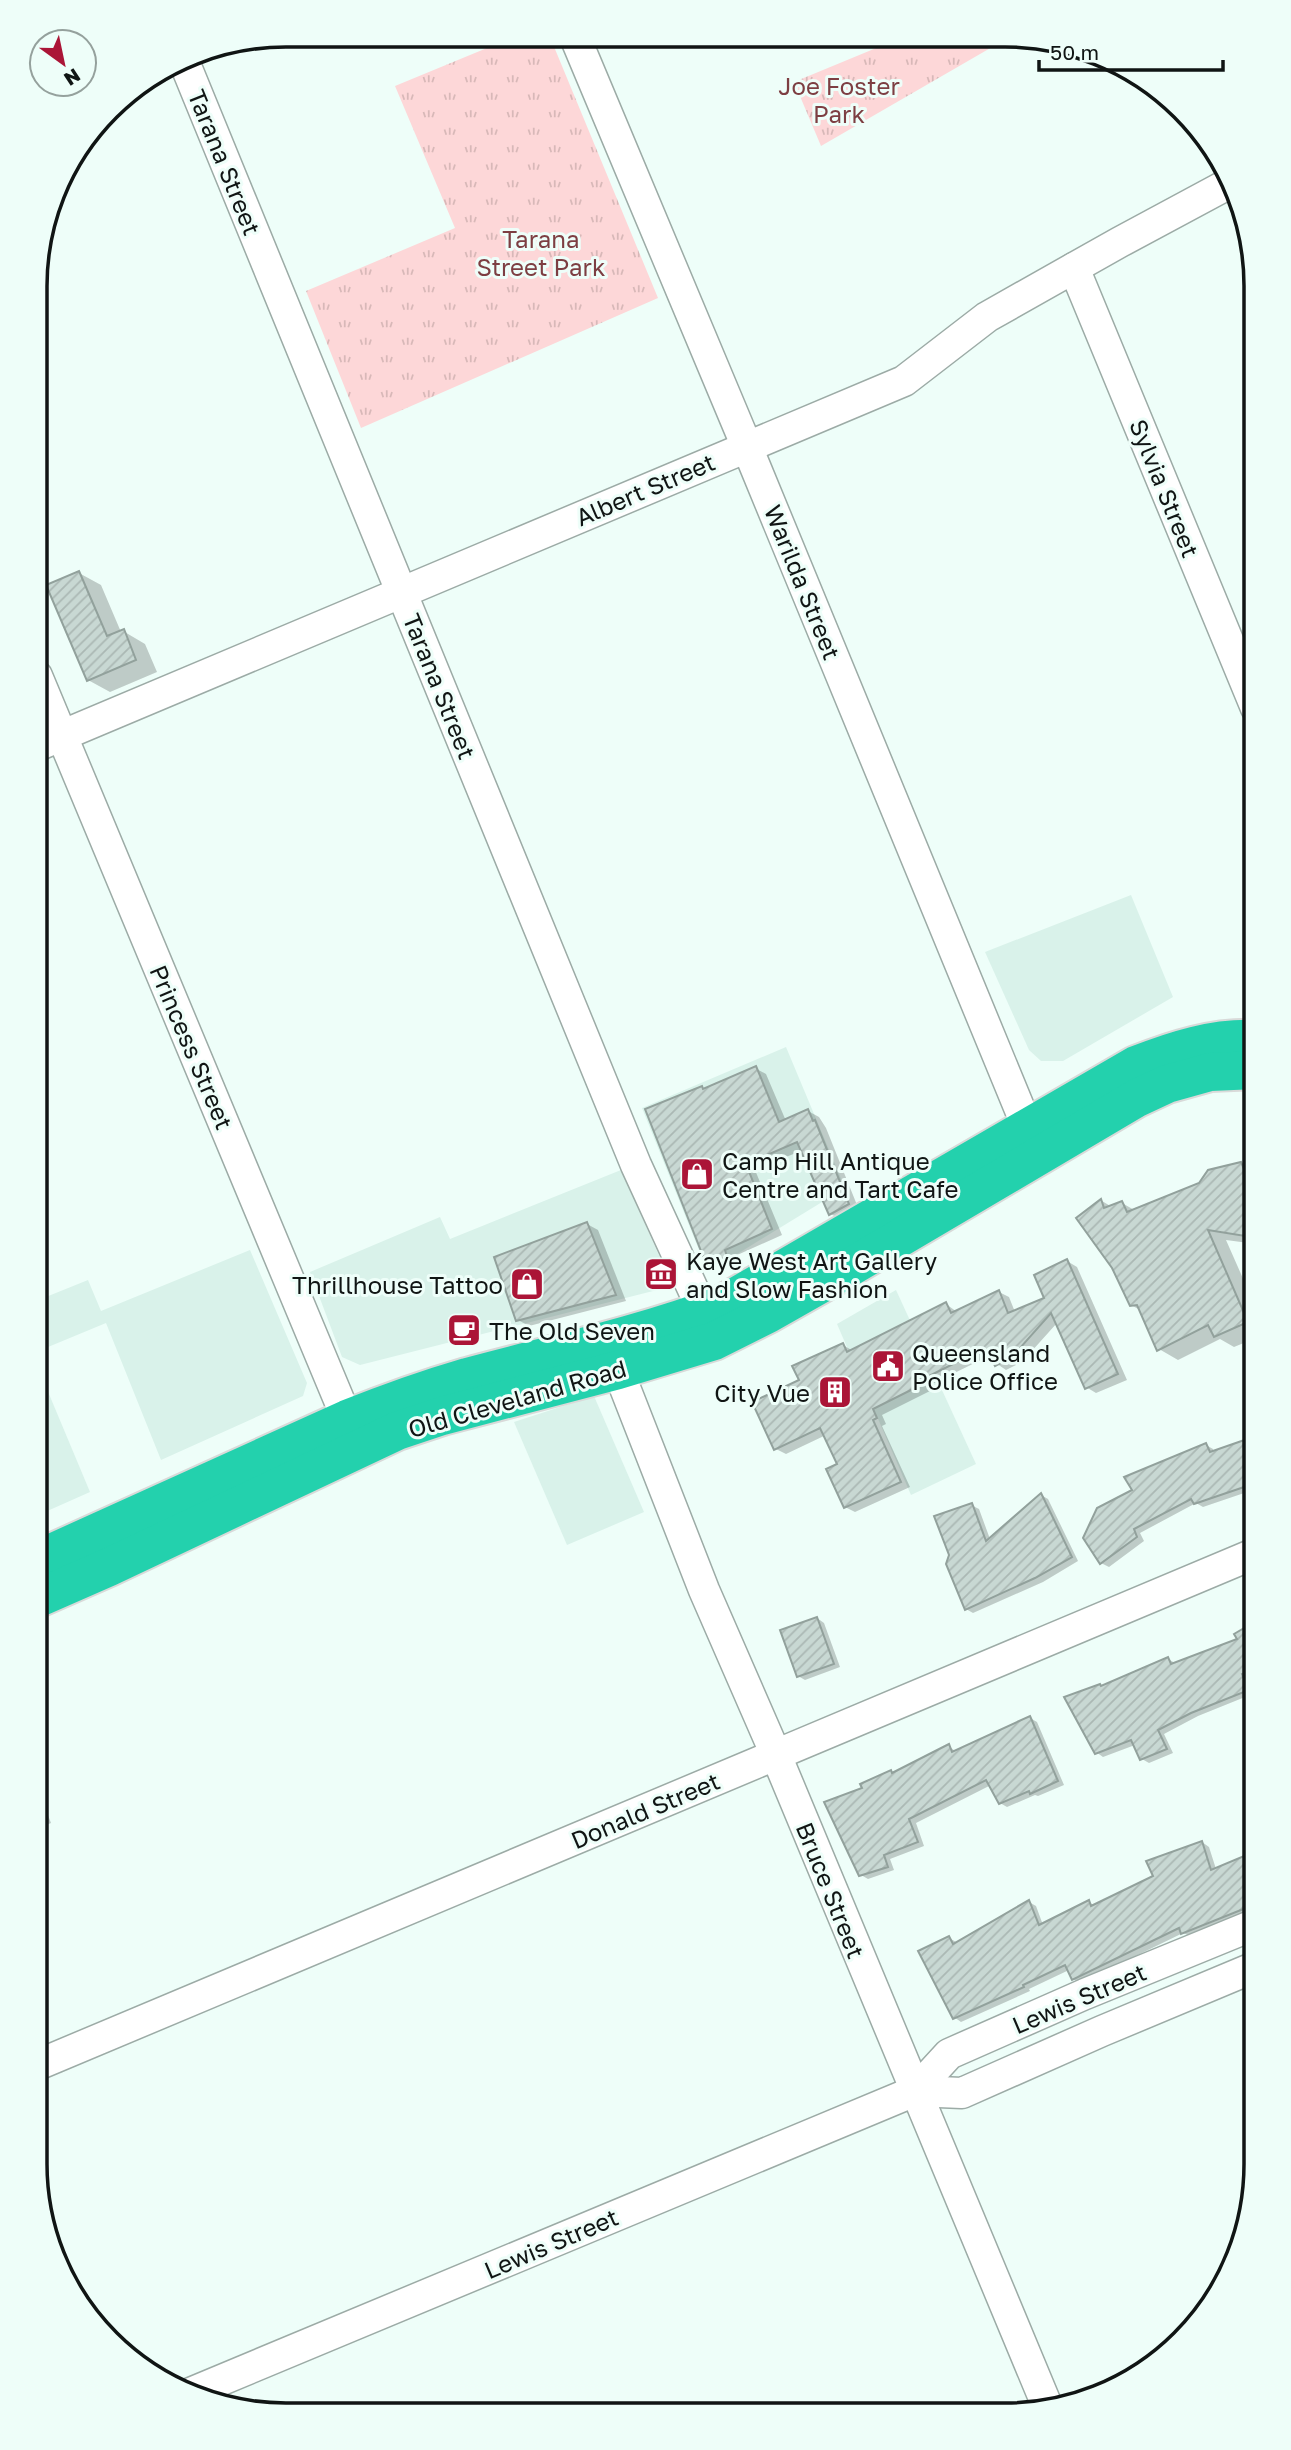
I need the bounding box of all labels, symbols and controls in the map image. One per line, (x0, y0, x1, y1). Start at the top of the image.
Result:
north arrow (28, 28, 98, 98)
scale bar (1039, 28, 1223, 72)
text: 50 m (1050, 39, 1099, 65)
text: N (60, 64, 85, 91)
park label: Joe Foster Park (778, 71, 900, 128)
street label: Tarana Street (183, 85, 267, 239)
park label: Tarana Street Park (477, 224, 606, 281)
street label: Sylvia Street (1124, 415, 1206, 561)
street label: Albert Street (571, 447, 719, 531)
street label: Warilda Street (759, 500, 847, 664)
street label: Tarana Street (398, 609, 482, 763)
street label: Princess Street (144, 960, 240, 1134)
place label: Camp Hill Antique Centre and Tart Cafe (722, 1146, 959, 1203)
shop icon: Camp Hill Antique Centre and Tart Cafe (678, 1155, 716, 1193)
place label: Kaye West Art Gallery and Slow Fashion (686, 1246, 937, 1303)
museum icon: Kaye West Art Gallery and Slow Fashion (642, 1255, 680, 1293)
shop icon: Thrillhouse Tattoo (508, 1265, 546, 1303)
place label: Thrillhouse Tattoo (292, 1270, 503, 1299)
cafe icon: The Old Seven (445, 1311, 483, 1349)
place label: The Old Seven (489, 1316, 655, 1345)
place label: Queensland Police Office (912, 1338, 1058, 1395)
public building icon: Queensland Police Office (869, 1347, 907, 1385)
street label: Old Cleveland Road (405, 1353, 629, 1443)
building icon: City Vue (816, 1373, 854, 1411)
place label: City Vue (714, 1378, 810, 1407)
street label: Donald Street (566, 1766, 724, 1854)
street label: Bruce Street (791, 1818, 871, 1962)
street label: Lewis Street (1008, 1957, 1150, 2039)
street label: Lewis Street (480, 2202, 622, 2284)

